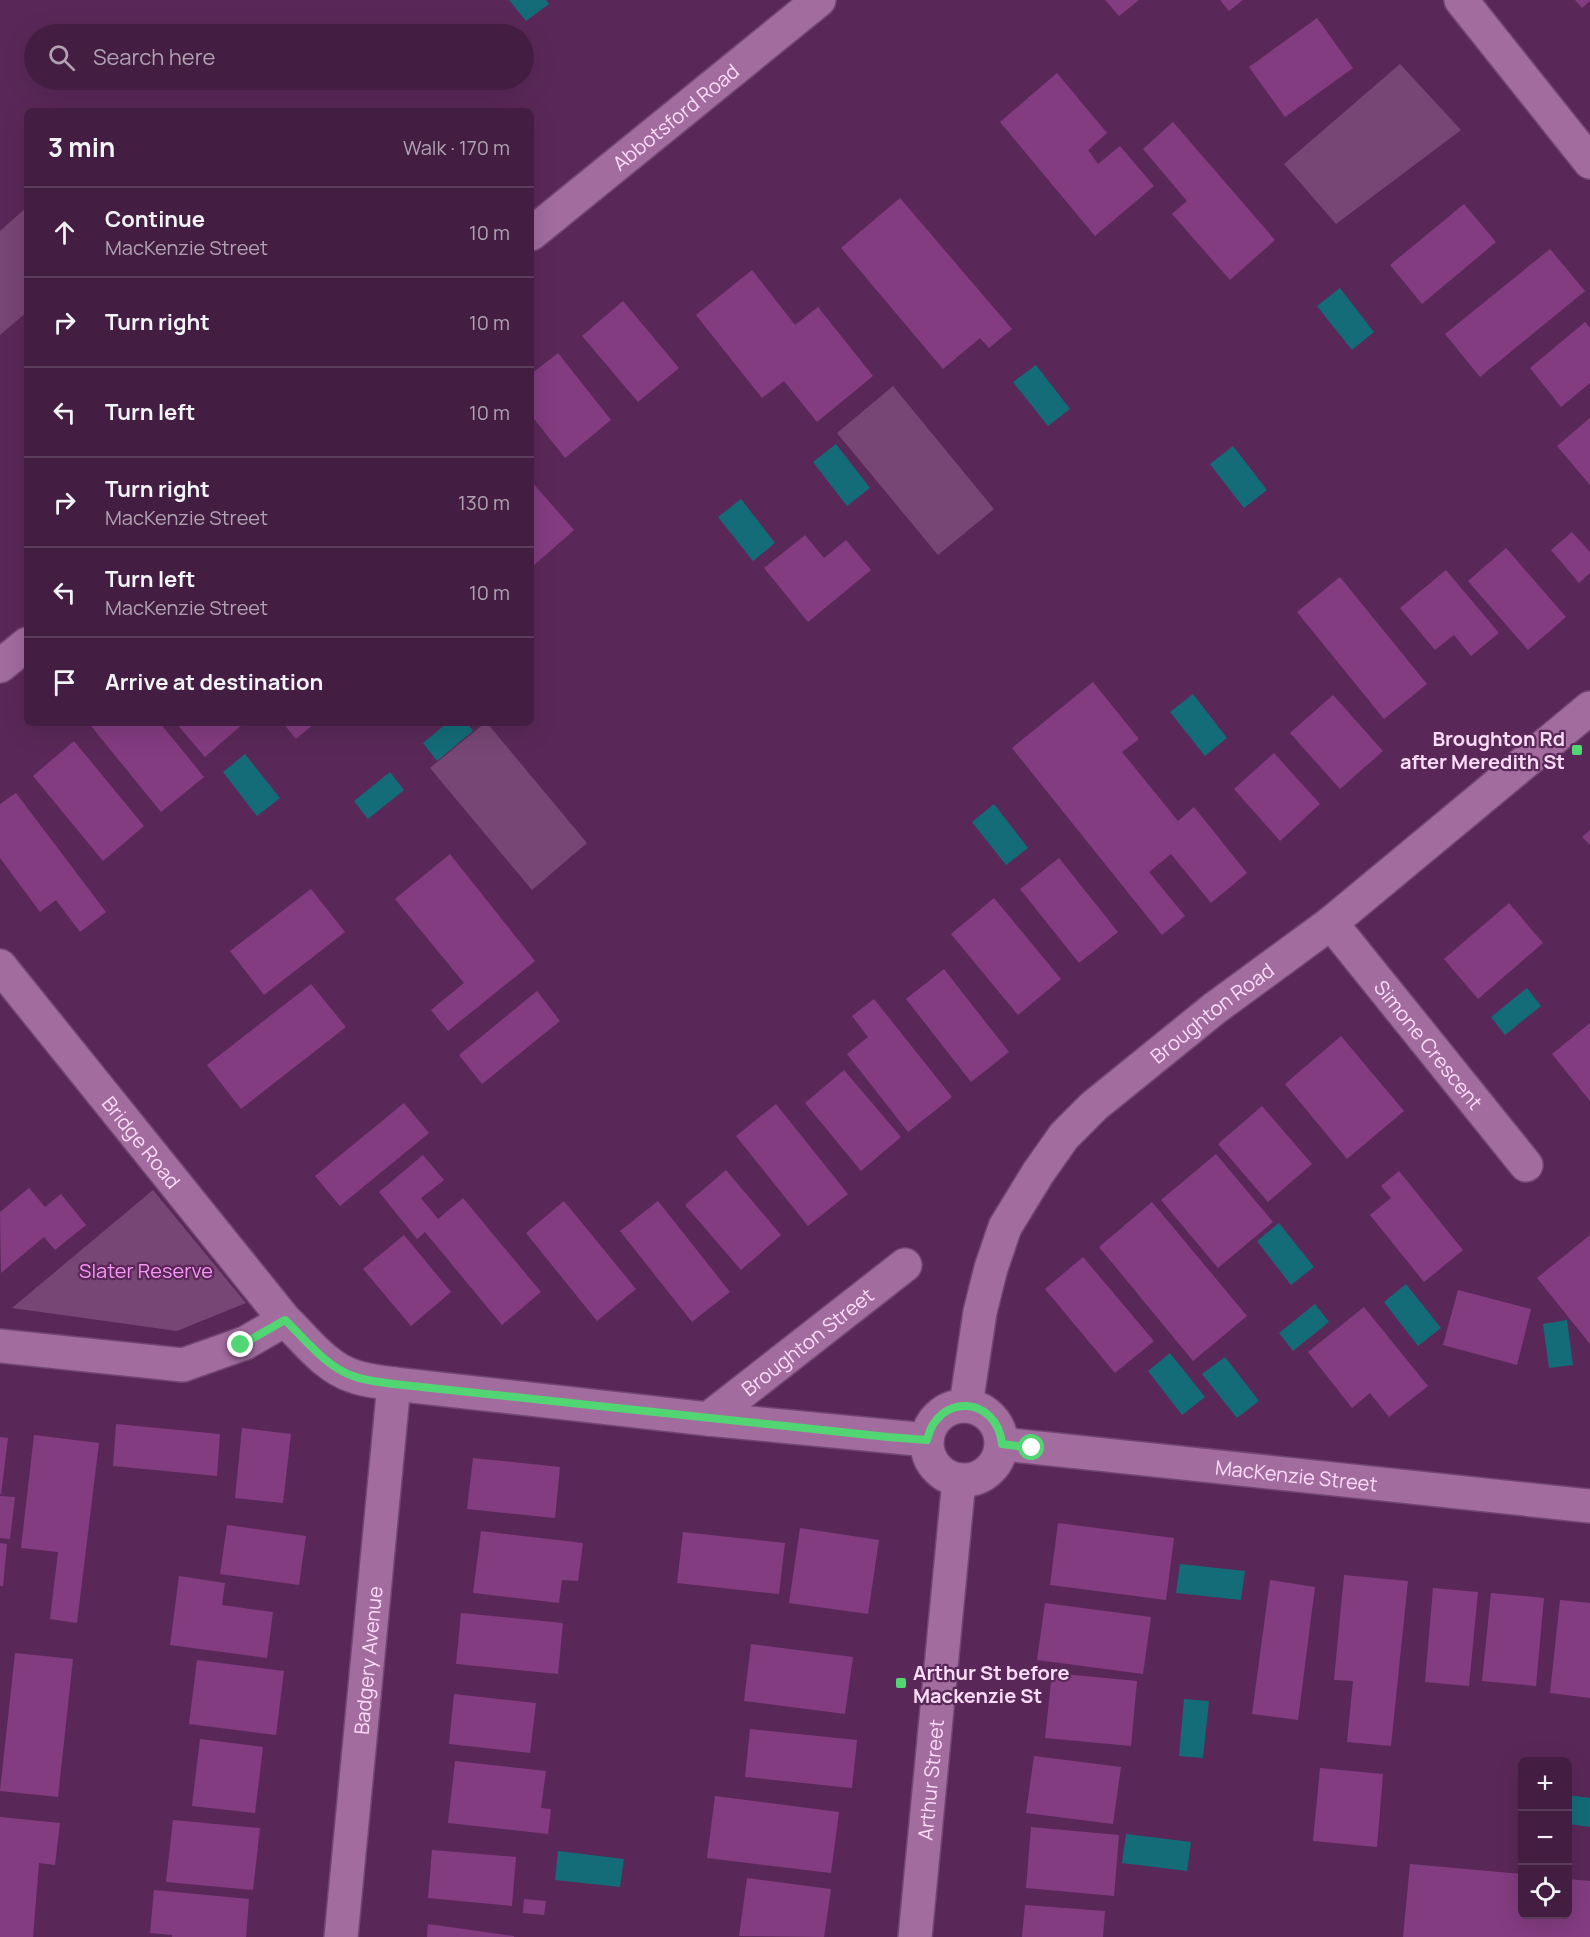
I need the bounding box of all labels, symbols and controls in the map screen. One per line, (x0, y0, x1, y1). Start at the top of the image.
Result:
search box (24, 24, 534, 90)
icon: search (45, 41, 78, 74)
text: Search here (93, 42, 215, 72)
street label: Abbotsford Road (606, 57, 744, 176)
text: 3 min (48, 129, 115, 165)
text: Walk · 170 m (403, 134, 510, 161)
text: Continue (105, 204, 205, 234)
icon: ahead (48, 216, 81, 249)
text: 10 m (469, 219, 510, 246)
text: MacKenzie Street (105, 234, 268, 261)
icon: right (48, 306, 81, 339)
text: Turn right (105, 307, 210, 337)
text: 10 m (469, 309, 510, 336)
icon: left (48, 396, 81, 429)
text: Turn left (105, 397, 195, 427)
text: 10 m (469, 399, 510, 426)
text: Turn right (105, 474, 210, 504)
icon: right (48, 486, 81, 519)
text: 130 m (458, 489, 510, 516)
text: MacKenzie Street (105, 504, 268, 531)
text: Turn left (105, 564, 195, 594)
icon: left (48, 576, 81, 609)
text: 10 m (469, 579, 510, 606)
text: MacKenzie Street (105, 594, 268, 621)
icon: arrive (48, 666, 81, 699)
text: Arrive at destination (105, 667, 323, 697)
place label: Broughton Rd after Meredith St (1400, 725, 1565, 775)
marker: Broughton Rd after Meredith St (1570, 743, 1584, 757)
street label: Broughton Road (1144, 956, 1279, 1069)
street label: Simone Crescent (1369, 974, 1489, 1115)
street label: Bridge Road (96, 1090, 187, 1194)
park label: Slater Reserve (79, 1257, 213, 1284)
street label: Broughton Street (736, 1281, 879, 1402)
route end (227, 1331, 253, 1357)
route start (1018, 1434, 1044, 1460)
street label: MacKenzie Street (1214, 1453, 1379, 1497)
street label: Badgery Avenue (347, 1585, 388, 1736)
place label: Arthur St before Mackenzie St (913, 1659, 1070, 1709)
marker: Arthur St before Mackenzie St (894, 1676, 908, 1690)
street label: Arthur Street (911, 1718, 949, 1842)
map controls (1518, 1757, 1572, 1919)
button: + (1518, 1757, 1572, 1811)
button: − (1518, 1811, 1572, 1865)
button: locate (1518, 1865, 1572, 1919)

